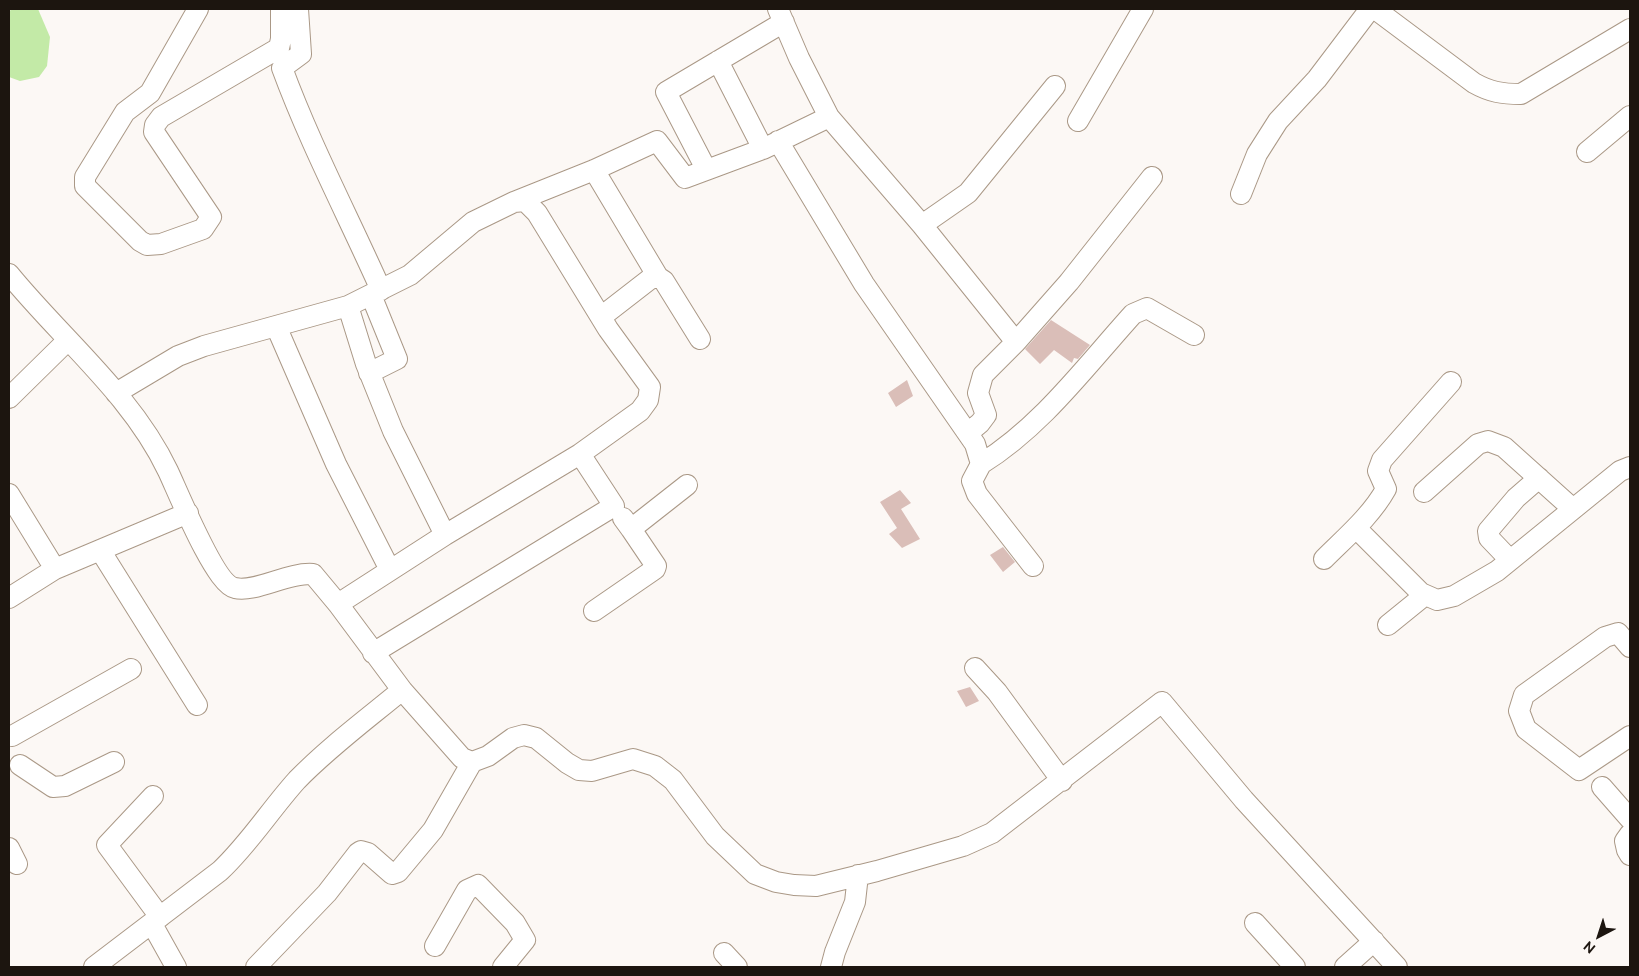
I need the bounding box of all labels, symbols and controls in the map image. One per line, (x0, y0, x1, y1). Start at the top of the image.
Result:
north arrow (1574, 911, 1624, 961)
text: N (1580, 938, 1599, 957)

